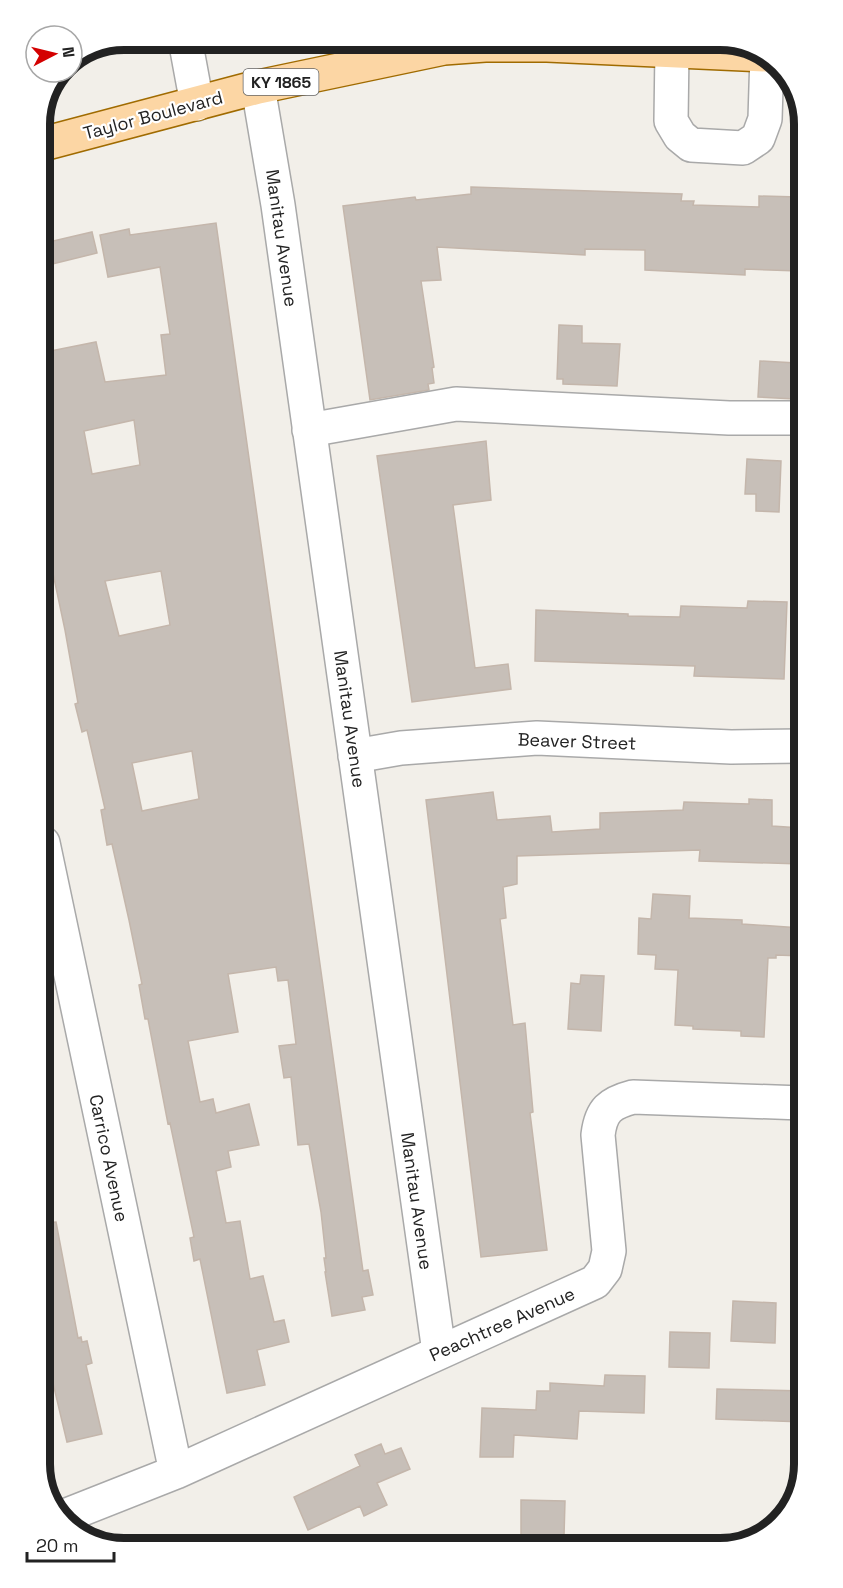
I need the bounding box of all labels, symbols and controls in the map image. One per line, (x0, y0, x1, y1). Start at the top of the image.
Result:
north arrow (24, 24, 84, 84)
text: N (57, 46, 79, 59)
road number: KY 1865 (244, 69, 318, 95)
street label: Taylor Boulevard (81, 85, 225, 145)
street label: Manitau Avenue (261, 168, 303, 308)
street label: Manitau Avenue (329, 649, 371, 789)
street label: Beaver Street (517, 727, 637, 755)
street label: Carrico Avenue (84, 1092, 134, 1224)
street label: Manitau Avenue (396, 1131, 438, 1271)
street label: Peachtree Avenue (426, 1282, 578, 1366)
scale bar (27, 1525, 114, 1563)
text: 20 m (36, 1534, 79, 1557)

